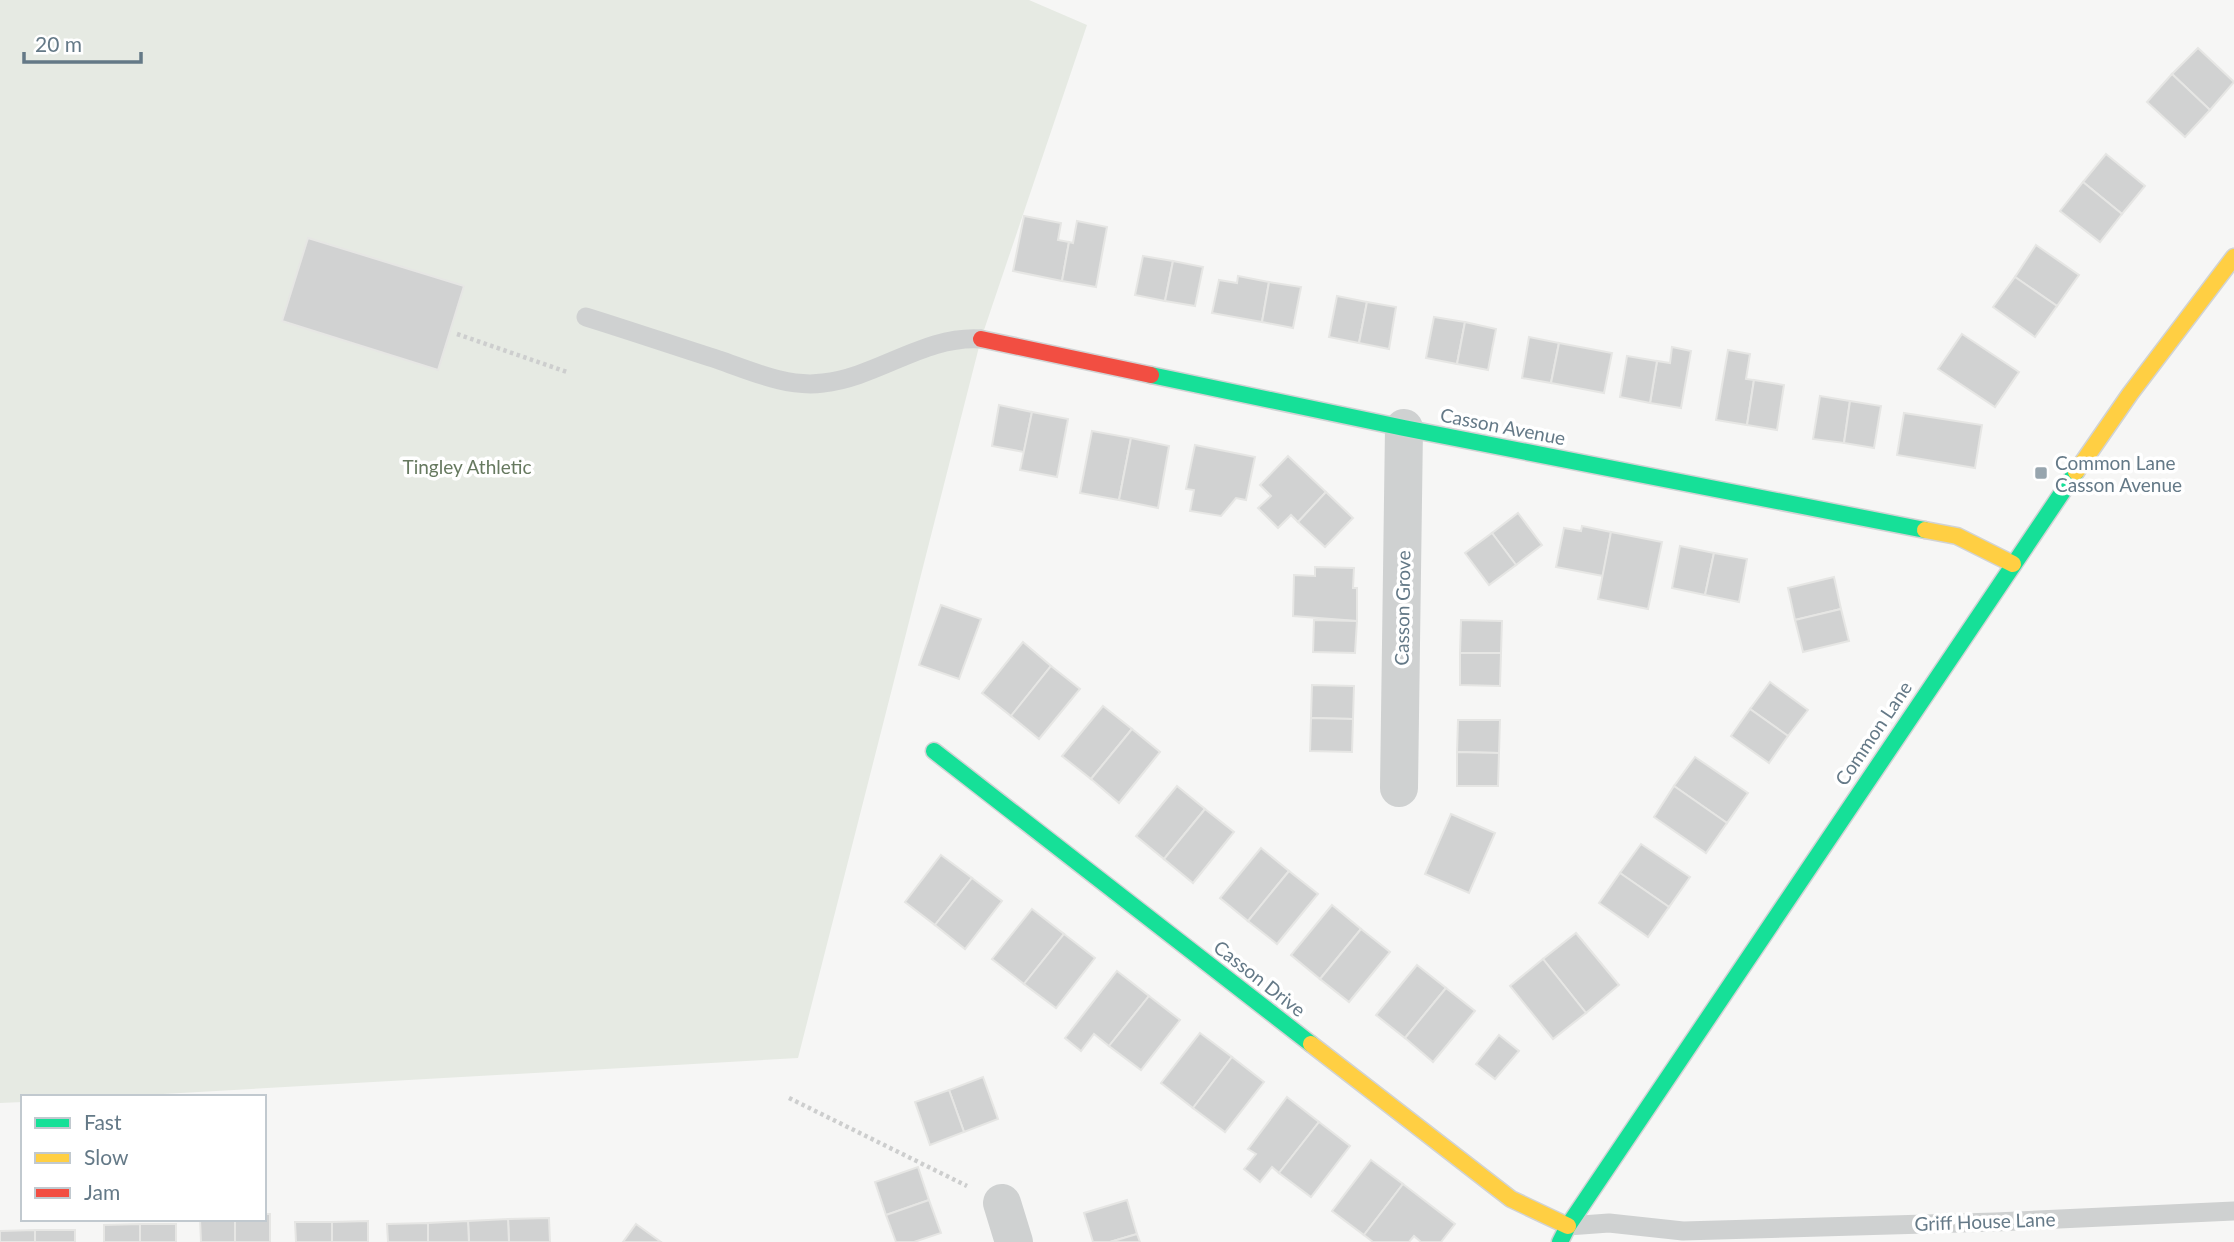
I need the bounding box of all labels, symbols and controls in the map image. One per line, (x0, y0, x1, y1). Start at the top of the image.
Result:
scale bar (24, 21, 142, 65)
text: 20 m (35, 31, 82, 56)
street label: Casson Avenue (1438, 403, 1568, 449)
place label: Common Lane Casson Avenue (2055, 451, 2182, 496)
park label: Tingley Athletic (403, 455, 531, 478)
marker: Common Lane Casson Avenue (2033, 465, 2049, 481)
street label: Casson Grove (1389, 550, 1415, 666)
street label: Common Lane (1830, 677, 1916, 789)
street label: Casson Drive (1210, 935, 1310, 1021)
legend (21, 1095, 266, 1221)
text: Fast (84, 1109, 122, 1134)
text: Slow (84, 1144, 129, 1169)
text: Jam (84, 1179, 120, 1204)
street label: Griff House Lane (1914, 1207, 2056, 1235)

